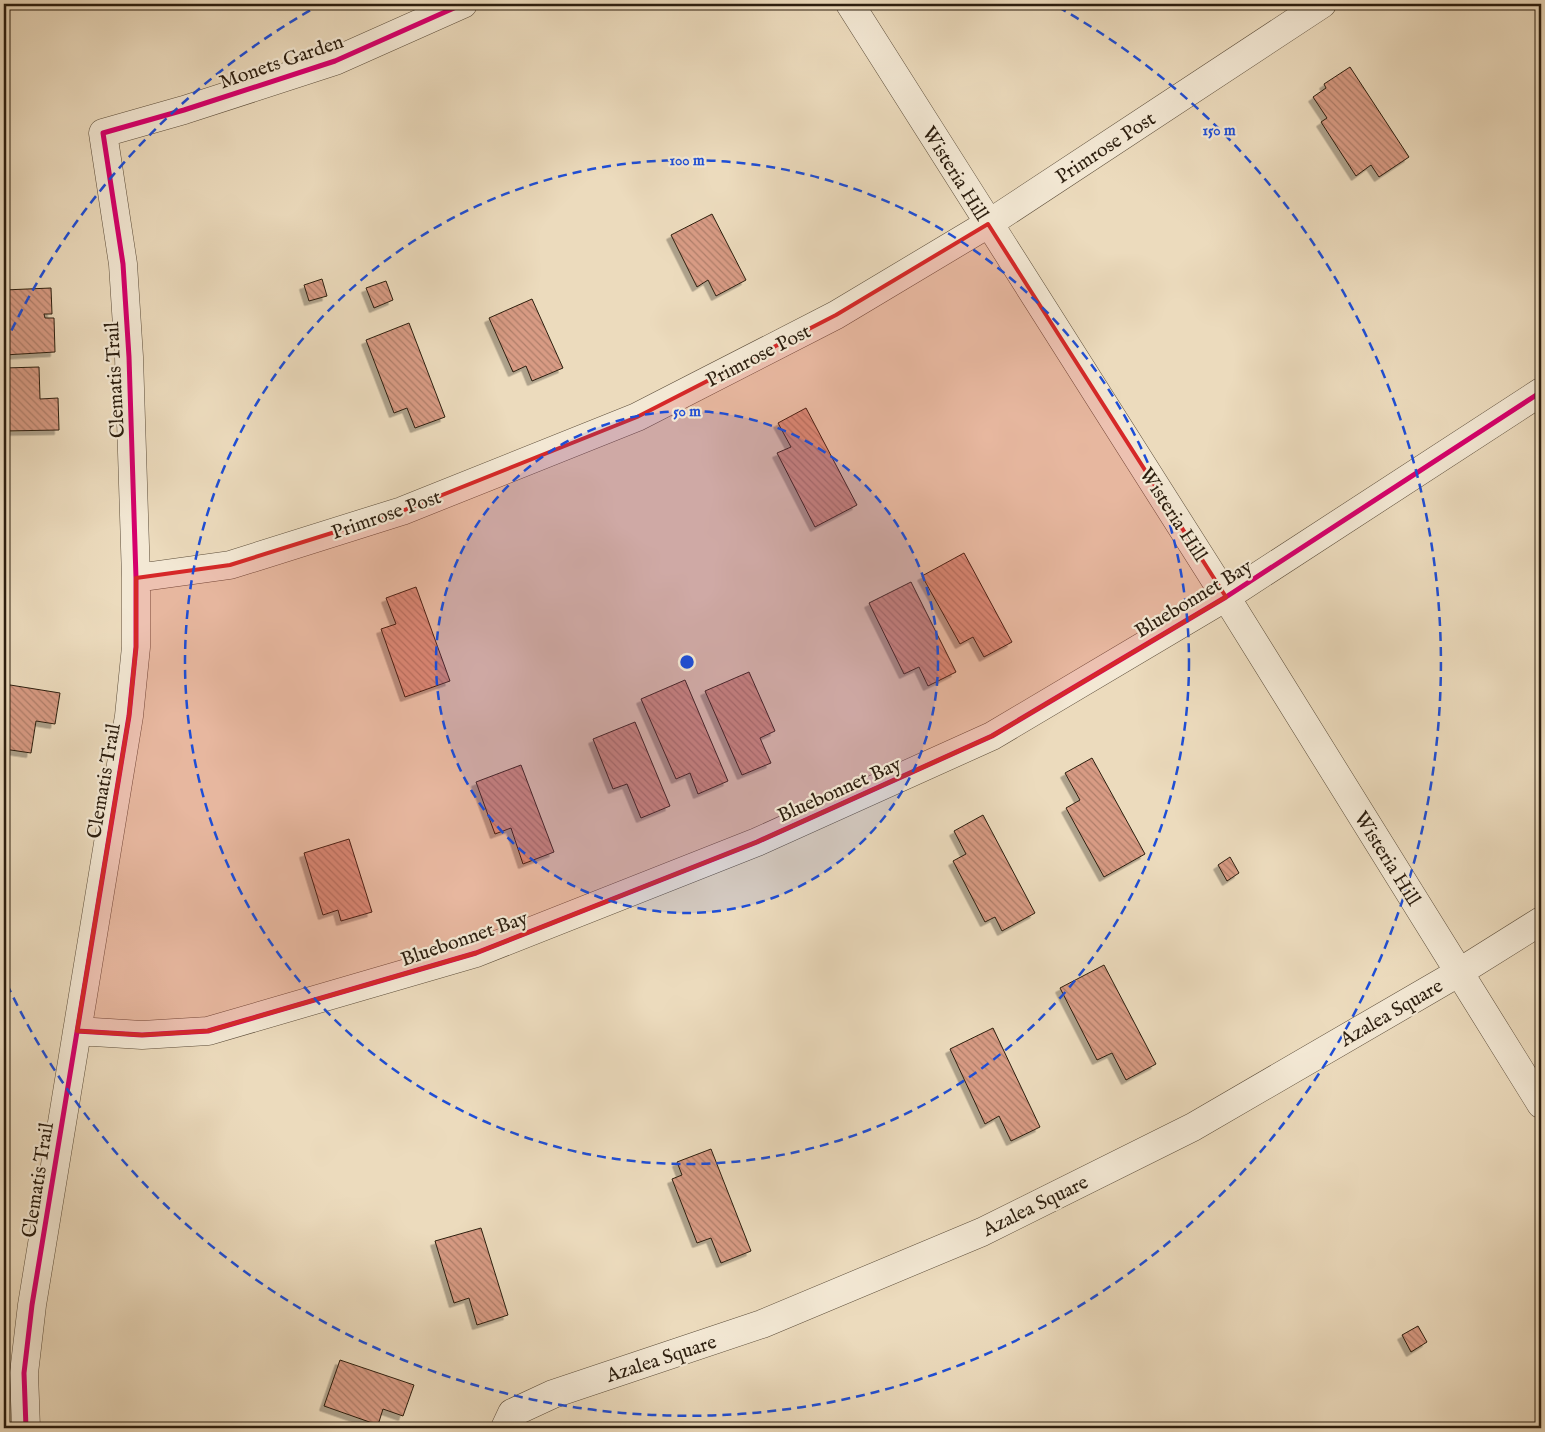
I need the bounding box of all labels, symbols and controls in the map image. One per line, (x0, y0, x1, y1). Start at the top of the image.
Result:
street label: Monets Garden (216, 29, 347, 95)
street label: Primrose Post (1051, 107, 1161, 190)
text: 150 m (1202, 121, 1236, 140)
street label: Wisteria Hill (916, 122, 994, 226)
text: 100 m (669, 151, 705, 170)
street label: Primrose Post (702, 319, 815, 393)
street label: Clematis Trail (100, 321, 131, 439)
text: 50 m (673, 402, 701, 421)
street label: Wisteria Hill (1133, 463, 1213, 567)
street label: Primrose Post (328, 485, 445, 546)
street label: Bluebonnet Bay (1130, 554, 1257, 644)
centre of rings (678, 653, 696, 671)
street label: Clematis Trail (82, 721, 127, 841)
street label: Bluebonnet Bay (774, 752, 905, 829)
street label: Wisteria Hill (1348, 807, 1426, 911)
street label: Bluebonnet Bay (398, 906, 531, 973)
street label: Azalea Square (1335, 974, 1448, 1053)
street label: Clematis Trail (17, 1120, 60, 1240)
street label: Azalea Square (978, 1170, 1093, 1243)
street label: Azalea Square (602, 1330, 720, 1389)

